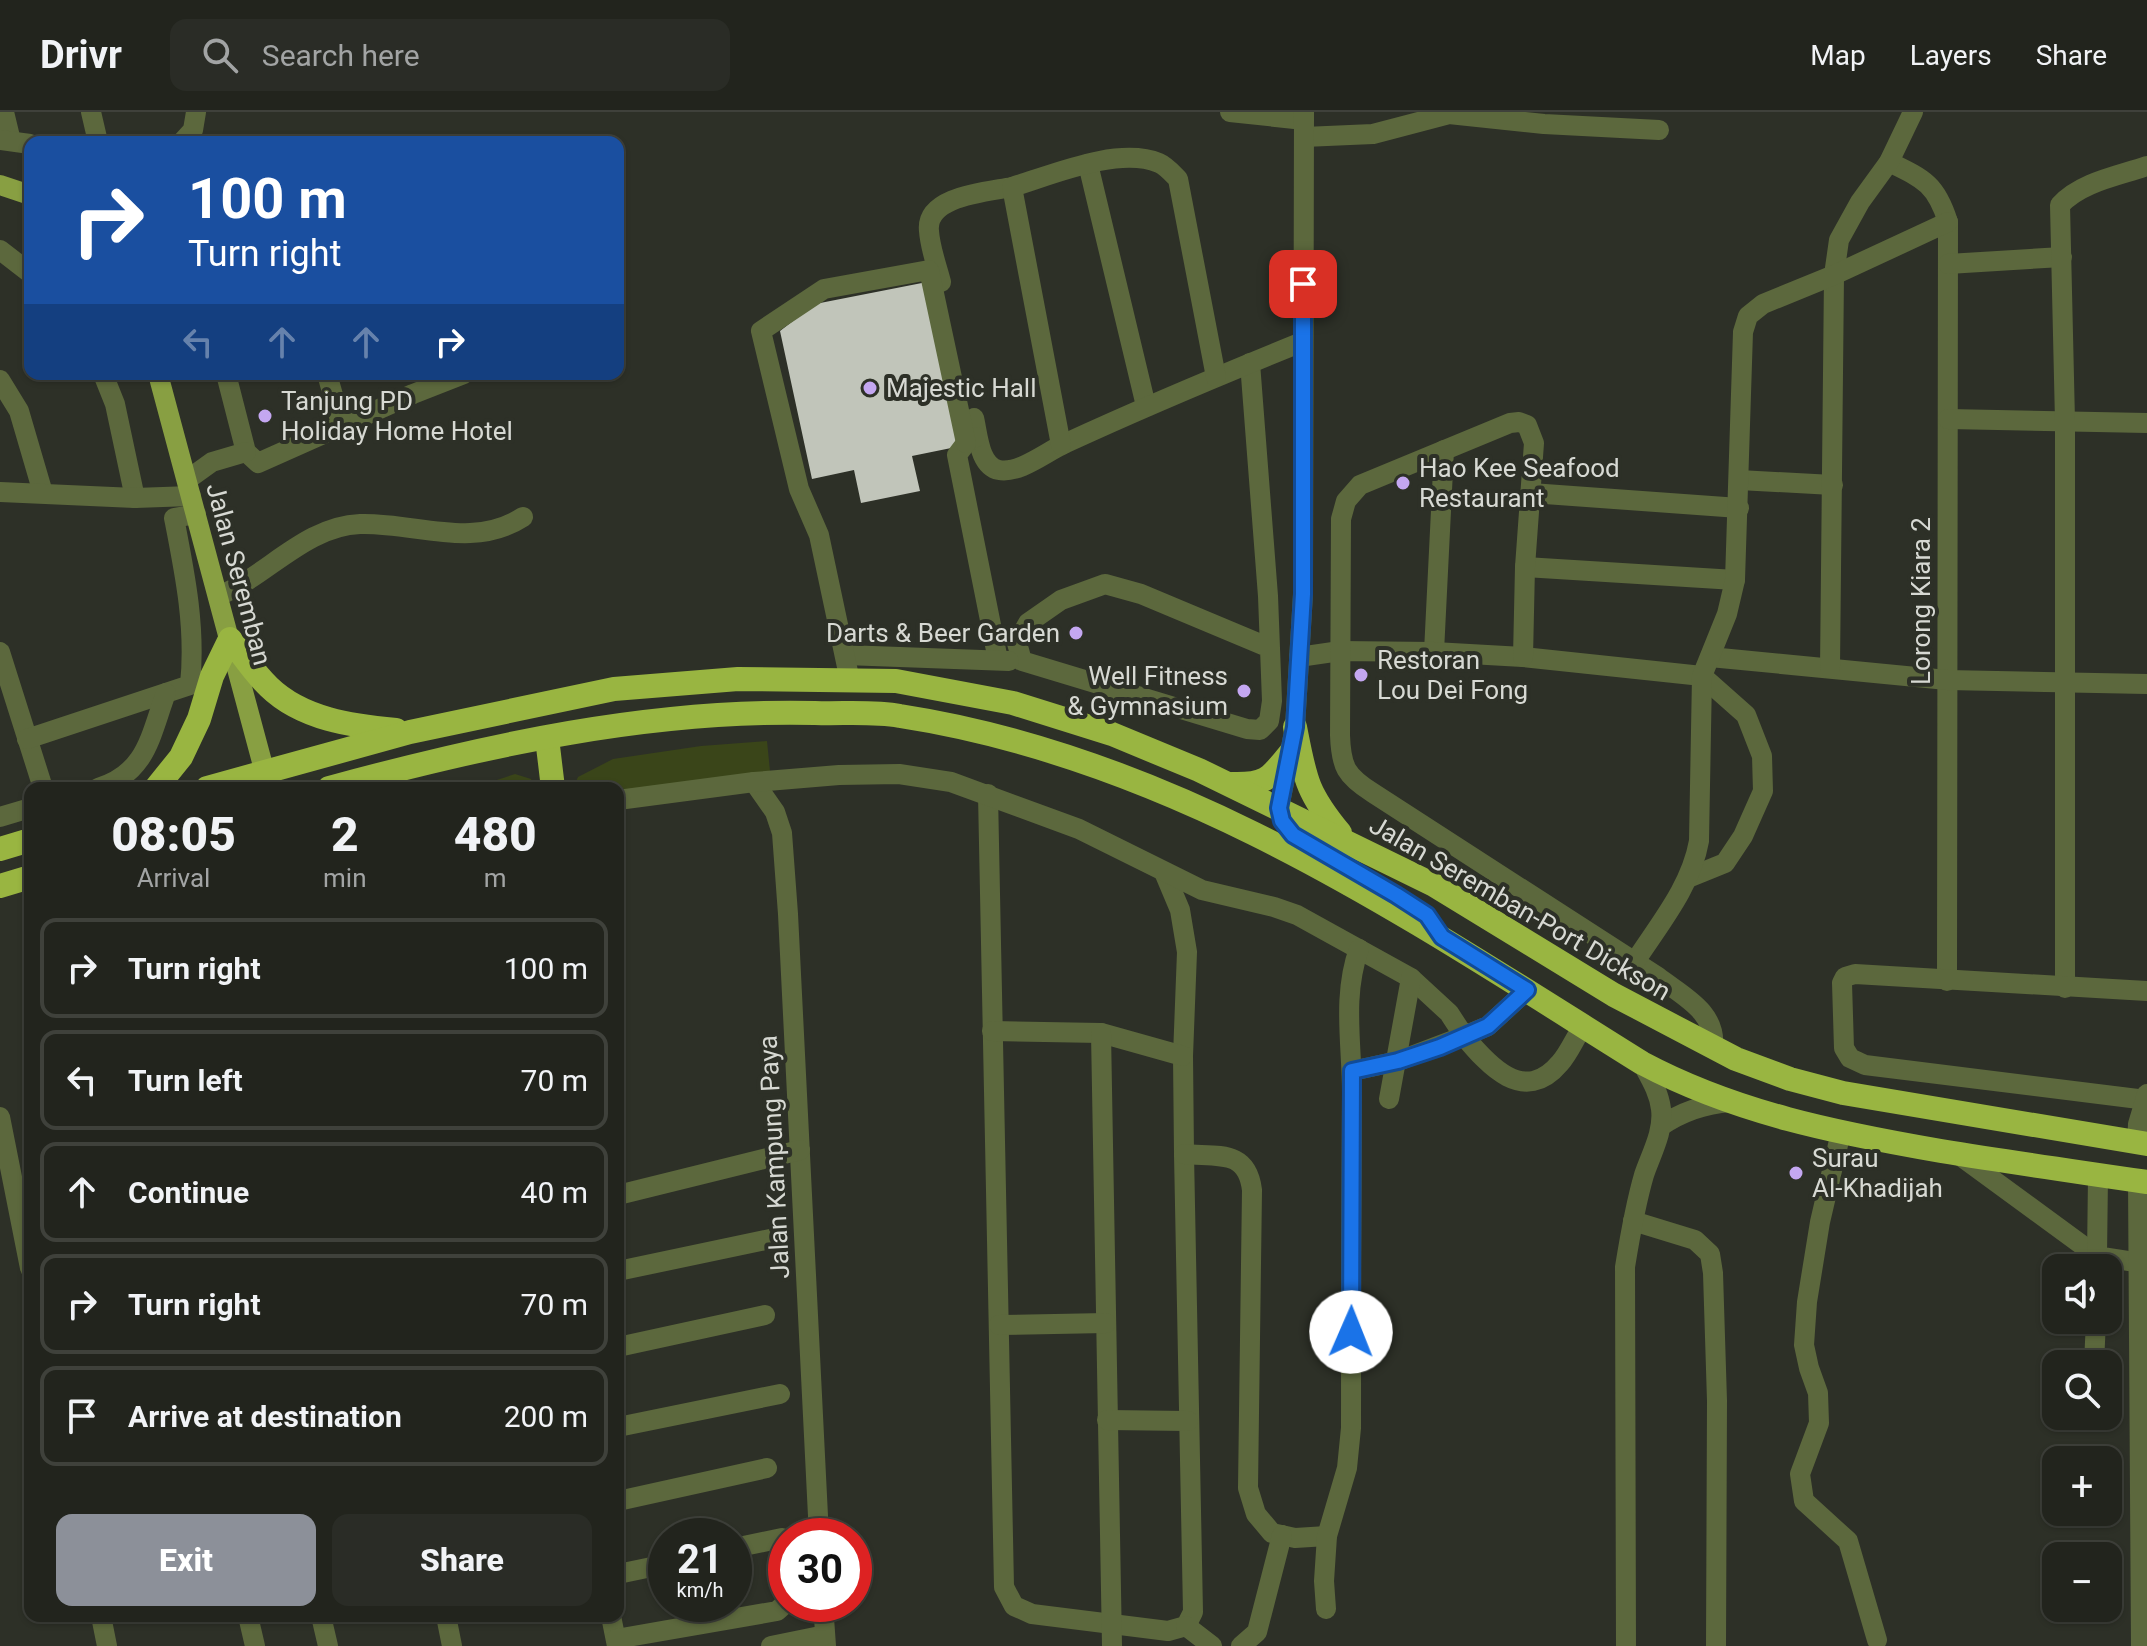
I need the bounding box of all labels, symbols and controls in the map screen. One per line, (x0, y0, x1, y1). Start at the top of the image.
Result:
search box (170, 19, 730, 91)
text: Drivr (40, 33, 122, 77)
icon: search (198, 33, 242, 77)
text: Search here (262, 38, 420, 73)
text: Map (1810, 39, 1866, 72)
text: Layers (1910, 39, 1992, 72)
text: Share (2036, 39, 2107, 72)
text: 100 m (188, 166, 347, 232)
icon: right (56, 168, 160, 272)
text: Turn right (188, 233, 341, 275)
pin (1269, 250, 1337, 318)
icon: arrive (1281, 262, 1325, 306)
icon: left (176, 320, 220, 364)
icon: ahead (260, 320, 304, 364)
icon: ahead (344, 320, 388, 364)
icon: right (428, 320, 472, 364)
place label: Majestic Hall (886, 373, 1037, 403)
marker: Majestic Hall (861, 379, 879, 397)
place label: Tanjung PD Holiday Home Hotel (281, 386, 513, 446)
marker: Tanjung PD Holiday Home Hotel (256, 407, 274, 425)
place label: Hao Kee Seafood Restaurant (1419, 453, 1620, 513)
marker: Hao Kee Seafood Restaurant (1394, 474, 1412, 492)
street label: Jalan Seremban (200, 480, 278, 668)
street label: Lorong Kiara 2 (1906, 517, 1936, 685)
place label: Darts & Beer Garden (826, 618, 1060, 648)
marker: Darts & Beer Garden (1067, 624, 1085, 642)
place label: Restoran Lou Dei Fong (1377, 645, 1528, 705)
place label: Well Fitness & Gymnasium (1067, 661, 1228, 721)
marker: Restoran Lou Dei Fong (1352, 666, 1370, 684)
marker: Well Fitness & Gymnasium (1235, 682, 1253, 700)
text: 08:05 (111, 806, 236, 863)
text: 2 (331, 806, 359, 863)
text: 480 (454, 806, 537, 863)
street label: Jalan Seremban-Port Dickson (1364, 809, 1676, 1007)
text: Arrival (137, 863, 210, 893)
text: min (323, 863, 367, 893)
text: m (484, 863, 507, 893)
icon: right (60, 946, 104, 990)
text: Turn right (128, 951, 261, 986)
text: 100 m (504, 951, 588, 986)
street label: Jalan Kampung Paya (753, 1034, 795, 1280)
icon: left (60, 1058, 104, 1102)
text: Turn left (128, 1063, 243, 1098)
text: 70 m (521, 1063, 588, 1098)
place label: Surau Al-Khadijah (1812, 1143, 1943, 1203)
marker: Surau Al-Khadijah (1787, 1164, 1805, 1182)
icon: ahead (60, 1170, 104, 1214)
text: Continue (128, 1175, 249, 1210)
text: 40 m (521, 1175, 588, 1210)
map controls (2042, 1254, 2122, 1622)
button: sound (2042, 1254, 2122, 1334)
icon: right (60, 1282, 104, 1326)
text: Turn right (128, 1287, 261, 1322)
text: 70 m (521, 1287, 588, 1322)
position arrow (1309, 1290, 1393, 1374)
button: search (2042, 1350, 2122, 1430)
icon: arrive (60, 1394, 104, 1438)
text: Arrive at destination (128, 1399, 402, 1434)
text: 200 m (504, 1399, 588, 1434)
button: + (2042, 1446, 2122, 1526)
button: Exit (56, 1514, 316, 1606)
button: Share (332, 1514, 592, 1606)
speed limit sign: 30 (768, 1518, 872, 1622)
text: 21 (677, 1536, 723, 1583)
button: − (2042, 1542, 2122, 1622)
text: km/h (677, 1578, 723, 1602)

